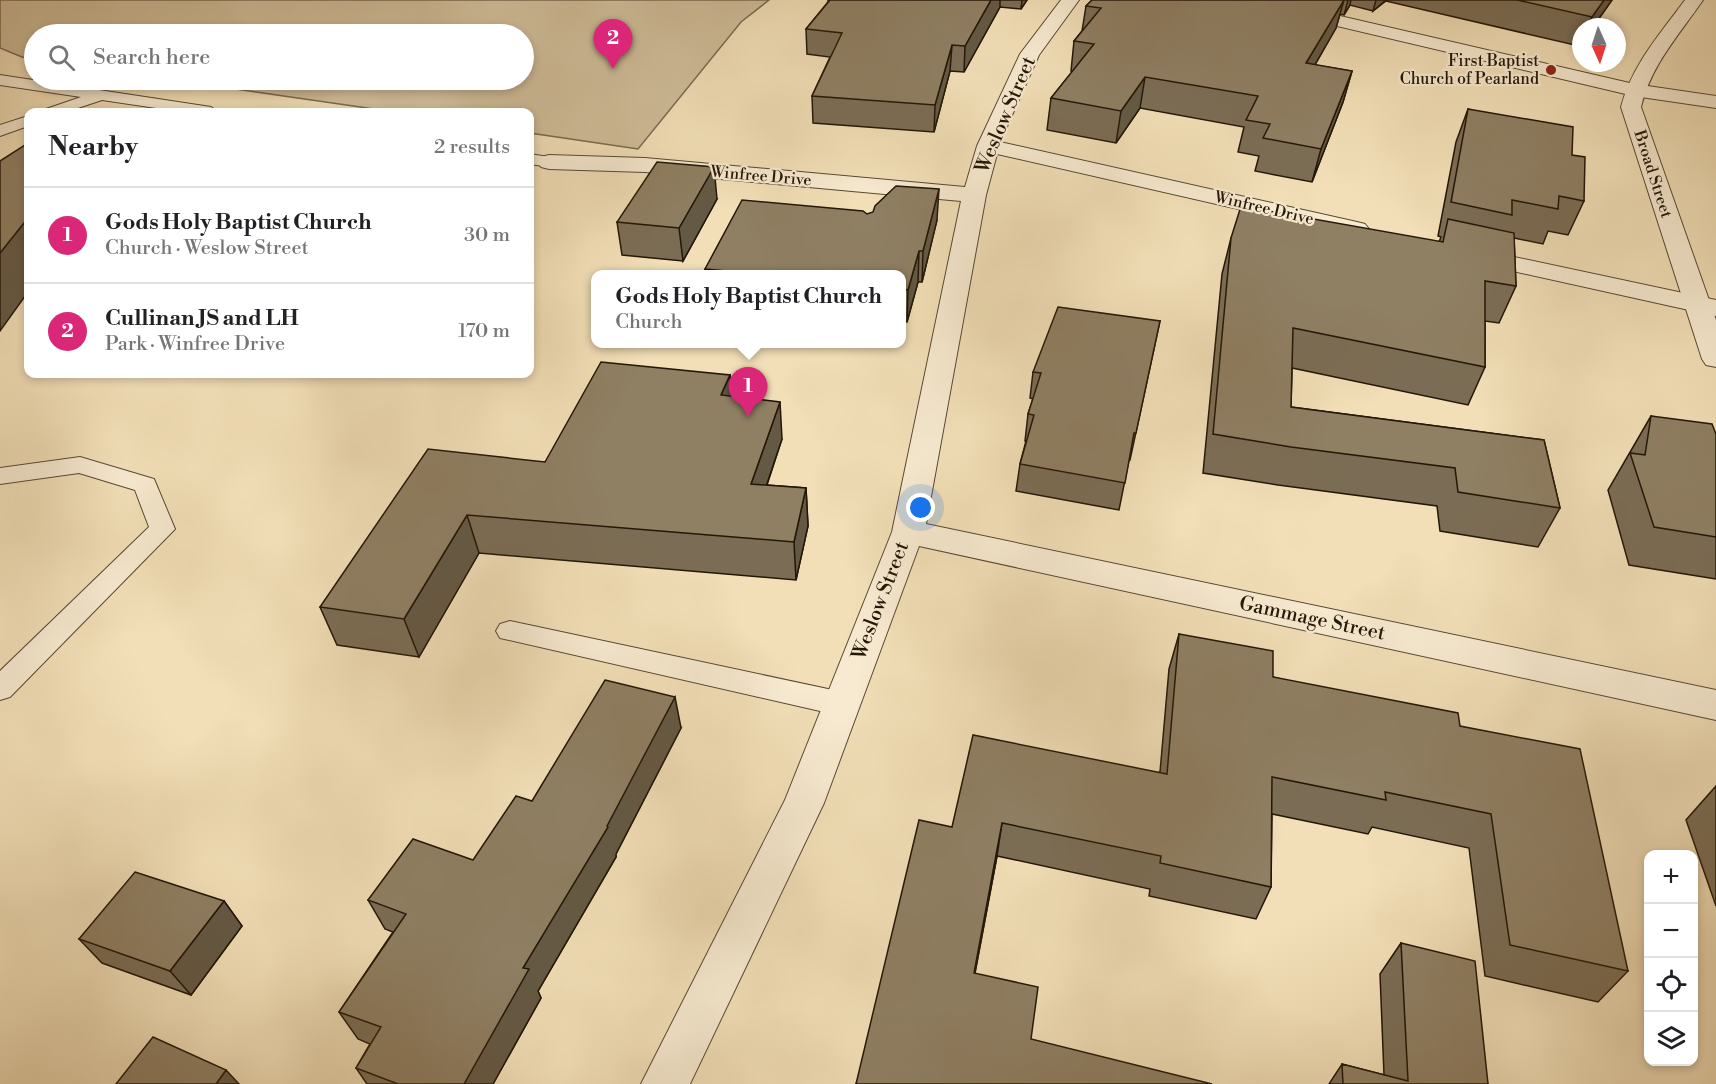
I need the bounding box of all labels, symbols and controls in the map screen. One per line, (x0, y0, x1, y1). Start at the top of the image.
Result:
north arrow (1572, 18, 1626, 72)
pin: 2 (594, 20, 632, 69)
search box (24, 24, 534, 90)
icon: search (45, 41, 78, 74)
text: Search here (93, 44, 210, 71)
place label: First Baptist Church of Pearland (1400, 51, 1539, 89)
street label: Weslow Street (970, 53, 1042, 178)
marker: First Baptist Church of Pearland (1544, 63, 1558, 77)
street label: Broad Street (1629, 127, 1677, 221)
text: Nearby (48, 131, 138, 163)
text: 2 results (434, 135, 510, 160)
street label: Winfree Drive (709, 162, 812, 190)
street label: Winfree Drive (1211, 187, 1316, 229)
text: Gods Holy Baptist Church (105, 209, 372, 236)
text: 1 (63, 223, 72, 248)
text: 30 m (464, 223, 510, 248)
text: Church · Weslow Street (105, 236, 309, 261)
popup (591, 270, 906, 348)
text: Gods Holy Baptist Church (615, 283, 882, 310)
text: Cullinan JS and LH (105, 305, 299, 332)
text: Church (615, 310, 682, 335)
text: 2 (61, 319, 74, 344)
text: 170 m (458, 319, 510, 344)
text: Park · Winfree Drive (105, 332, 285, 357)
pin: 1 (728, 368, 768, 417)
your location (906, 493, 935, 522)
street label: Weslow Street (847, 538, 915, 665)
street label: Gammage Street (1237, 591, 1387, 647)
map controls (1644, 850, 1698, 1066)
button: + (1644, 850, 1698, 904)
button: − (1644, 904, 1698, 958)
button: locate (1644, 958, 1698, 1012)
button: layers (1644, 1012, 1698, 1066)

